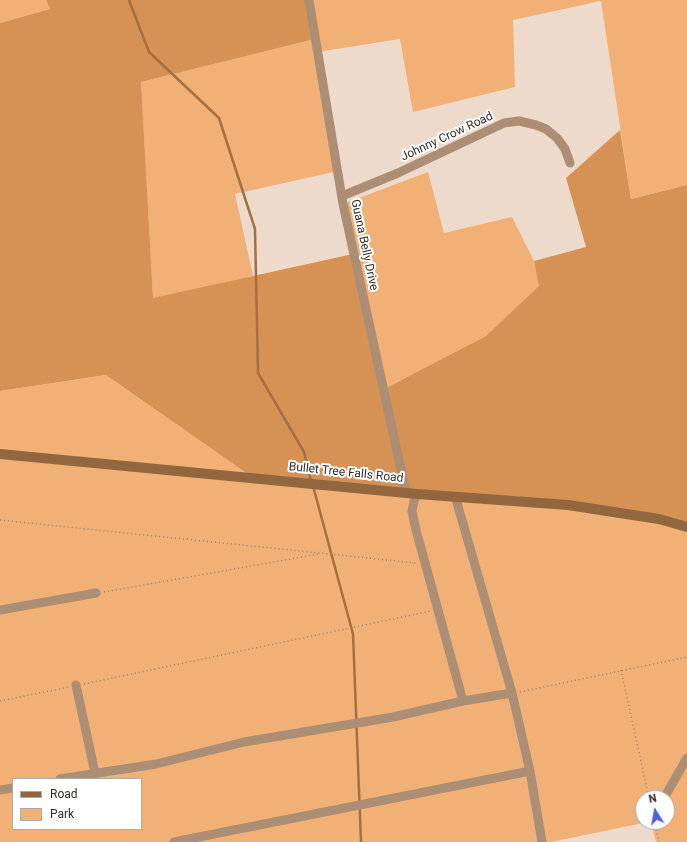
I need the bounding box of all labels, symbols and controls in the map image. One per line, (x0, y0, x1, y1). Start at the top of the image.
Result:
street label: Johnny Crow Road (399, 109, 495, 165)
street label: Guana Belly Drive (347, 198, 381, 292)
street label: Bullet Tree Falls Road (288, 460, 404, 486)
legend (12, 778, 142, 830)
text: Road (50, 787, 78, 801)
north arrow (635, 790, 675, 830)
text: N (648, 792, 658, 806)
text: Park (50, 807, 74, 821)

